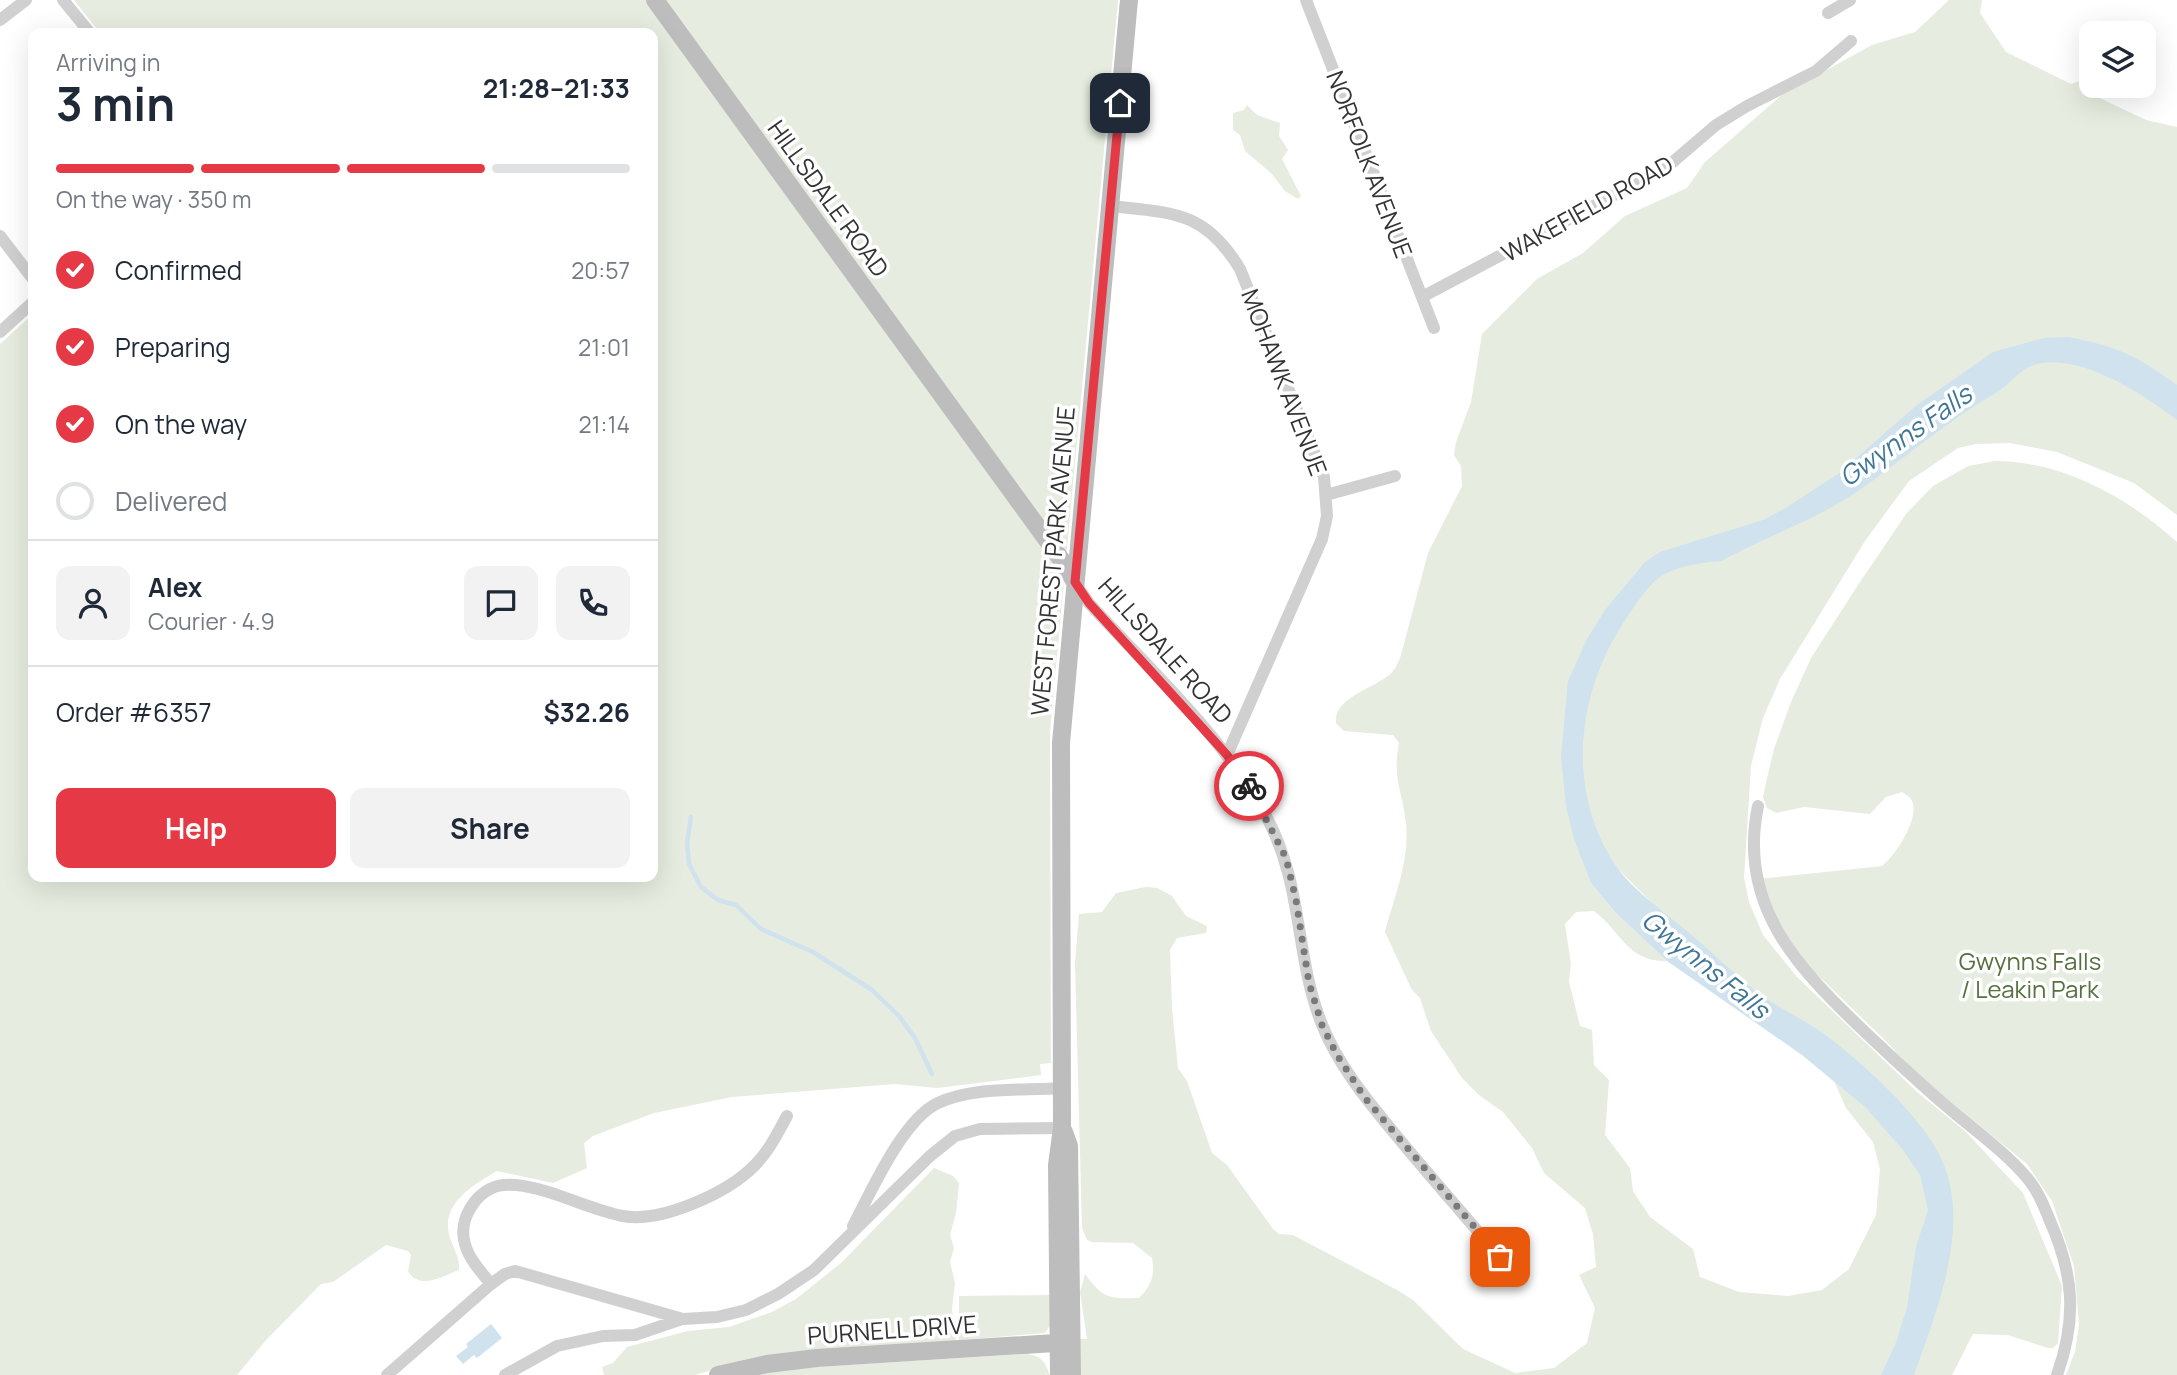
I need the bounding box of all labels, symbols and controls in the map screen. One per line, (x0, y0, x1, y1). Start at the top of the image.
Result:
map controls (2079, 21, 2156, 98)
button: layers (2079, 21, 2156, 98)
text: Arriving in (56, 46, 161, 78)
street label: NORFOLK AVENUE (1319, 66, 1421, 262)
text: 21:28–21:33 (483, 70, 630, 106)
text: 3 min (56, 72, 175, 135)
pin (1090, 73, 1150, 133)
icon: home (1101, 84, 1139, 122)
street label: HILLSDALE ROAD (761, 113, 897, 283)
street label: WAKEFIELD ROAD (1495, 147, 1679, 269)
text: On the way · 350 m (56, 183, 252, 215)
icon: check (56, 251, 94, 289)
text: Confirmed (115, 252, 242, 288)
text: 20:57 (571, 254, 630, 286)
street label: MOHAWK AVENUE (1234, 284, 1336, 480)
icon: check (56, 328, 94, 366)
text: Preparing (115, 329, 231, 365)
text: 21:01 (578, 331, 630, 363)
water label: Gwynns Falls (1831, 375, 1980, 494)
icon: check (56, 405, 94, 443)
street label: WEST FOREST PARK AVENUE (1022, 405, 1082, 717)
text: On the way (115, 406, 247, 442)
text: 21:14 (579, 408, 630, 440)
text: Delivered (115, 483, 227, 519)
button: person (56, 566, 130, 640)
button: chat (464, 566, 538, 640)
button: phone (556, 566, 630, 640)
text: Alex (148, 569, 202, 605)
street label: HILLSDALE ROAD (1091, 570, 1241, 730)
text: Courier · 4.9 (148, 605, 275, 637)
text: Order #6357 (56, 694, 212, 730)
text: $32.26 (544, 694, 630, 730)
courier (1214, 751, 1284, 821)
icon: bike (1230, 767, 1268, 805)
button: Help (56, 788, 336, 868)
button: Share (350, 788, 630, 868)
water label: Gwynns Falls (1635, 901, 1779, 1028)
park label: Gwynns Falls / Leakin Park (1959, 944, 2101, 1005)
pin (1470, 1227, 1530, 1287)
icon: bag (1481, 1238, 1519, 1276)
street label: PURNELL DRIVE (806, 1307, 978, 1351)

